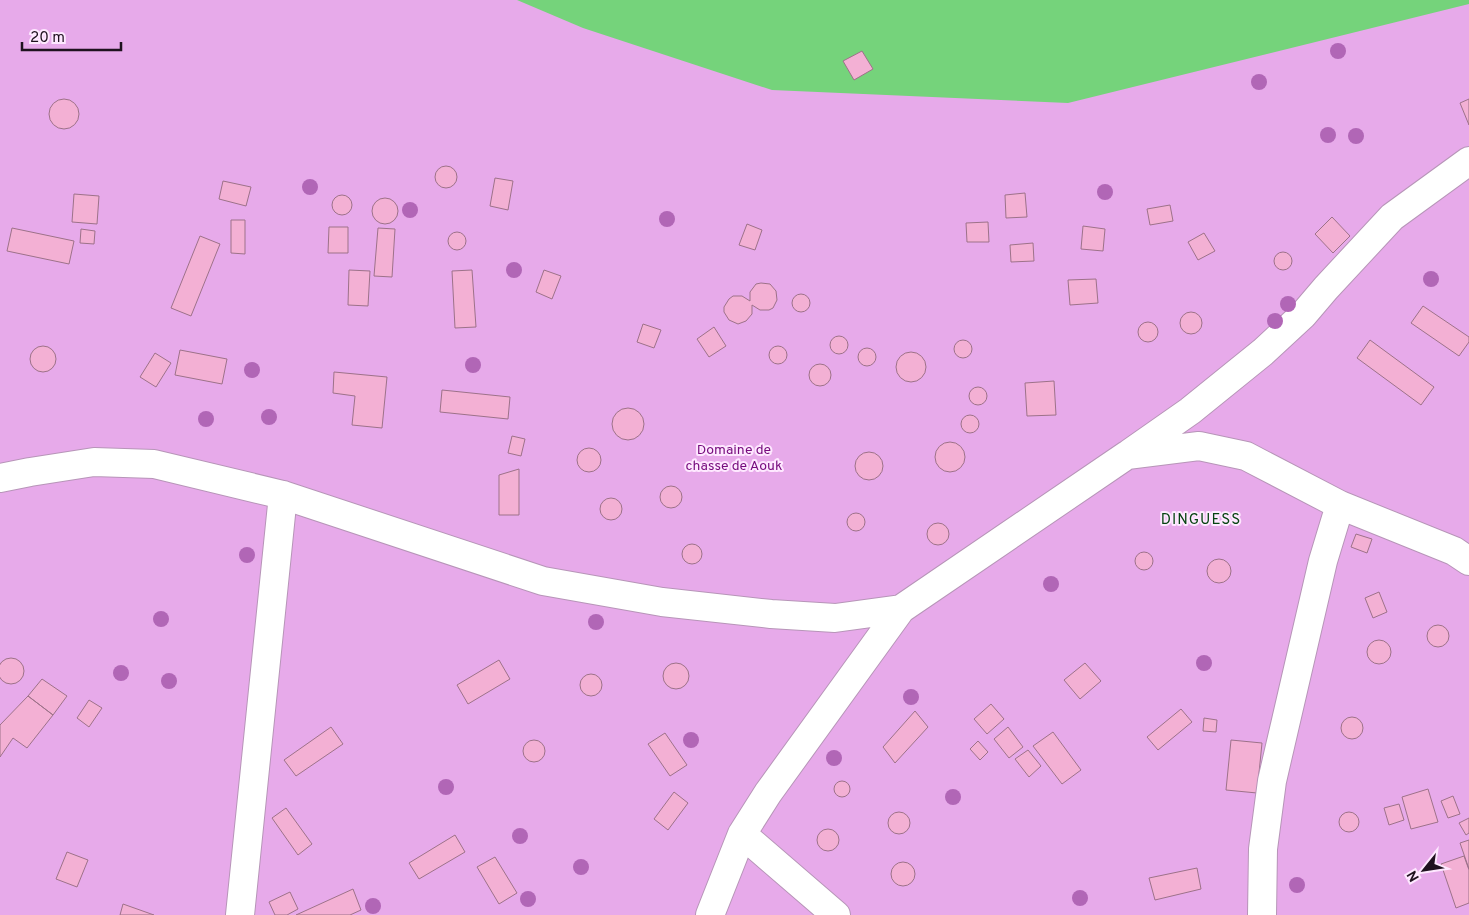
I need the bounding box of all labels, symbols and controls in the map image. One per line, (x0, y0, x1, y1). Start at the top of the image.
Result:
scale bar (22, 20, 121, 52)
text: 20 m (30, 29, 65, 48)
park label: Domaine de chasse de Aouk (686, 442, 782, 475)
district label: DINGUESS (1161, 511, 1241, 530)
north arrow (1399, 845, 1449, 895)
text: N (1404, 867, 1424, 884)

